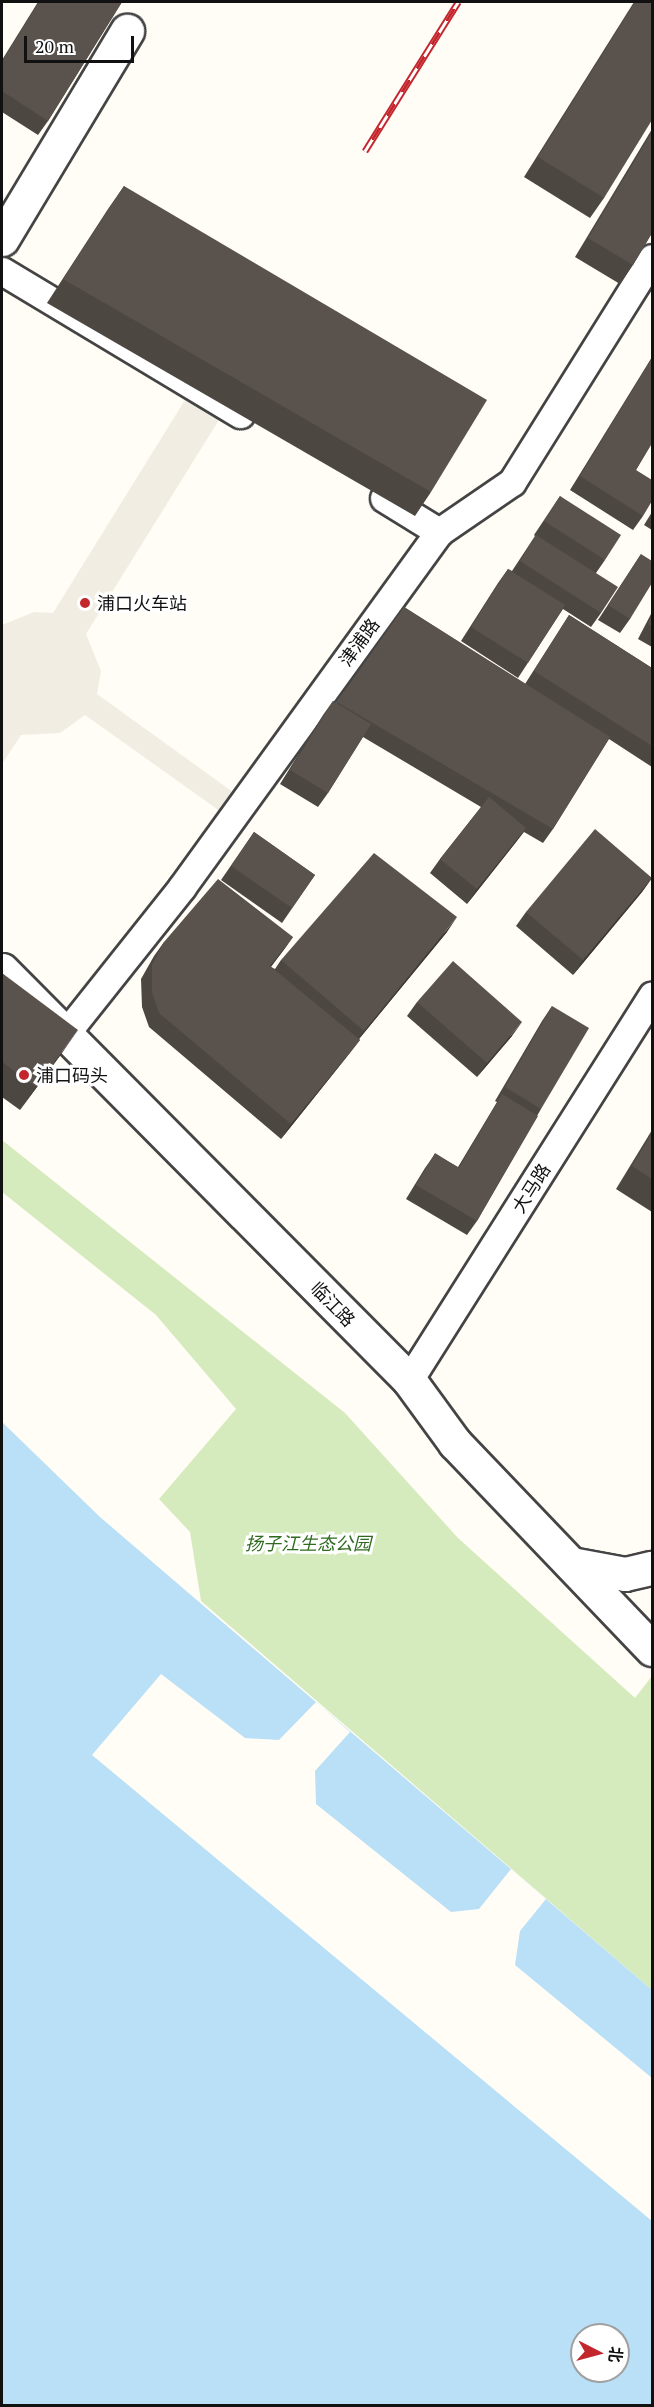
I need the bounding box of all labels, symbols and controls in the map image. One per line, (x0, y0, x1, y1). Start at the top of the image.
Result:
scale bar (27, 24, 136, 62)
text: 20 m (35, 34, 74, 58)
place label: 浦口火车站 (97, 592, 187, 614)
marker: 浦口火车站 (78, 596, 92, 610)
street label: 津浦路 (334, 614, 384, 670)
place label: 浦口码头 (36, 1064, 108, 1086)
marker: 浦口码头 (17, 1068, 31, 1082)
street label: 大马路 (508, 1159, 554, 1217)
street label: 临江路 (306, 1277, 360, 1331)
park label: 扬子江生态公园 (245, 1532, 371, 1554)
north arrow (570, 2323, 630, 2383)
text: 北 (604, 2346, 628, 2364)

